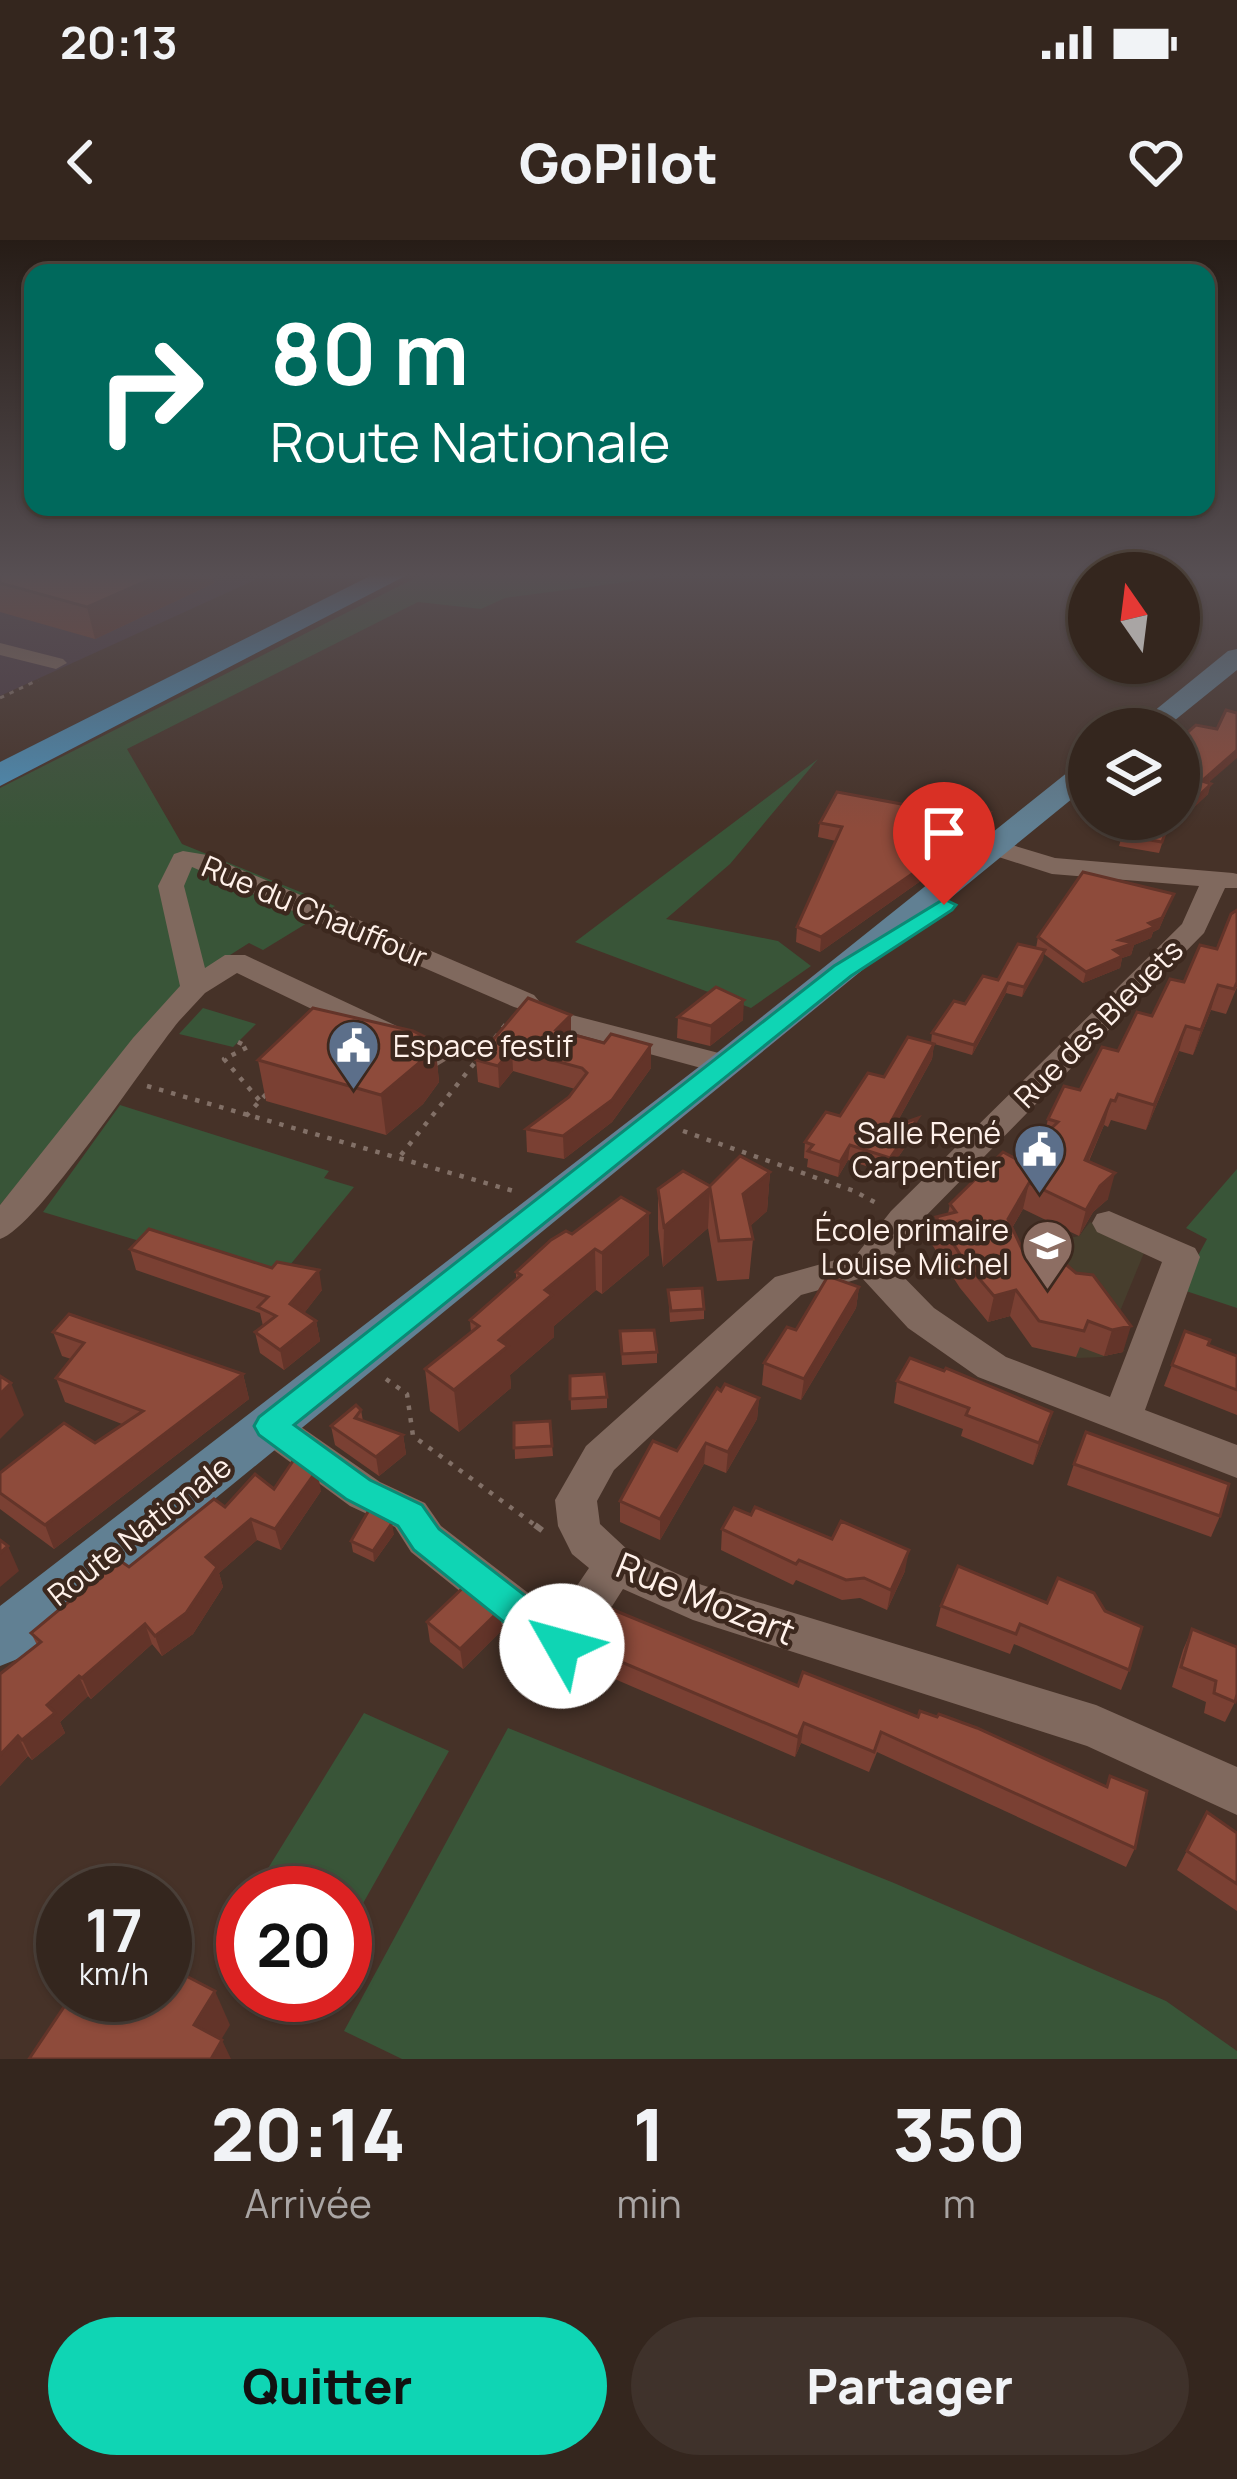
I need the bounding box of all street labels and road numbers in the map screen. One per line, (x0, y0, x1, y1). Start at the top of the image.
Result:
street label: Rue du Chauffour (196, 845, 434, 977)
street label: Rue des Bleuets (1005, 930, 1191, 1116)
street label: Route Nationale (39, 1445, 239, 1615)
street label: Rue Mozart (609, 1540, 803, 1656)

